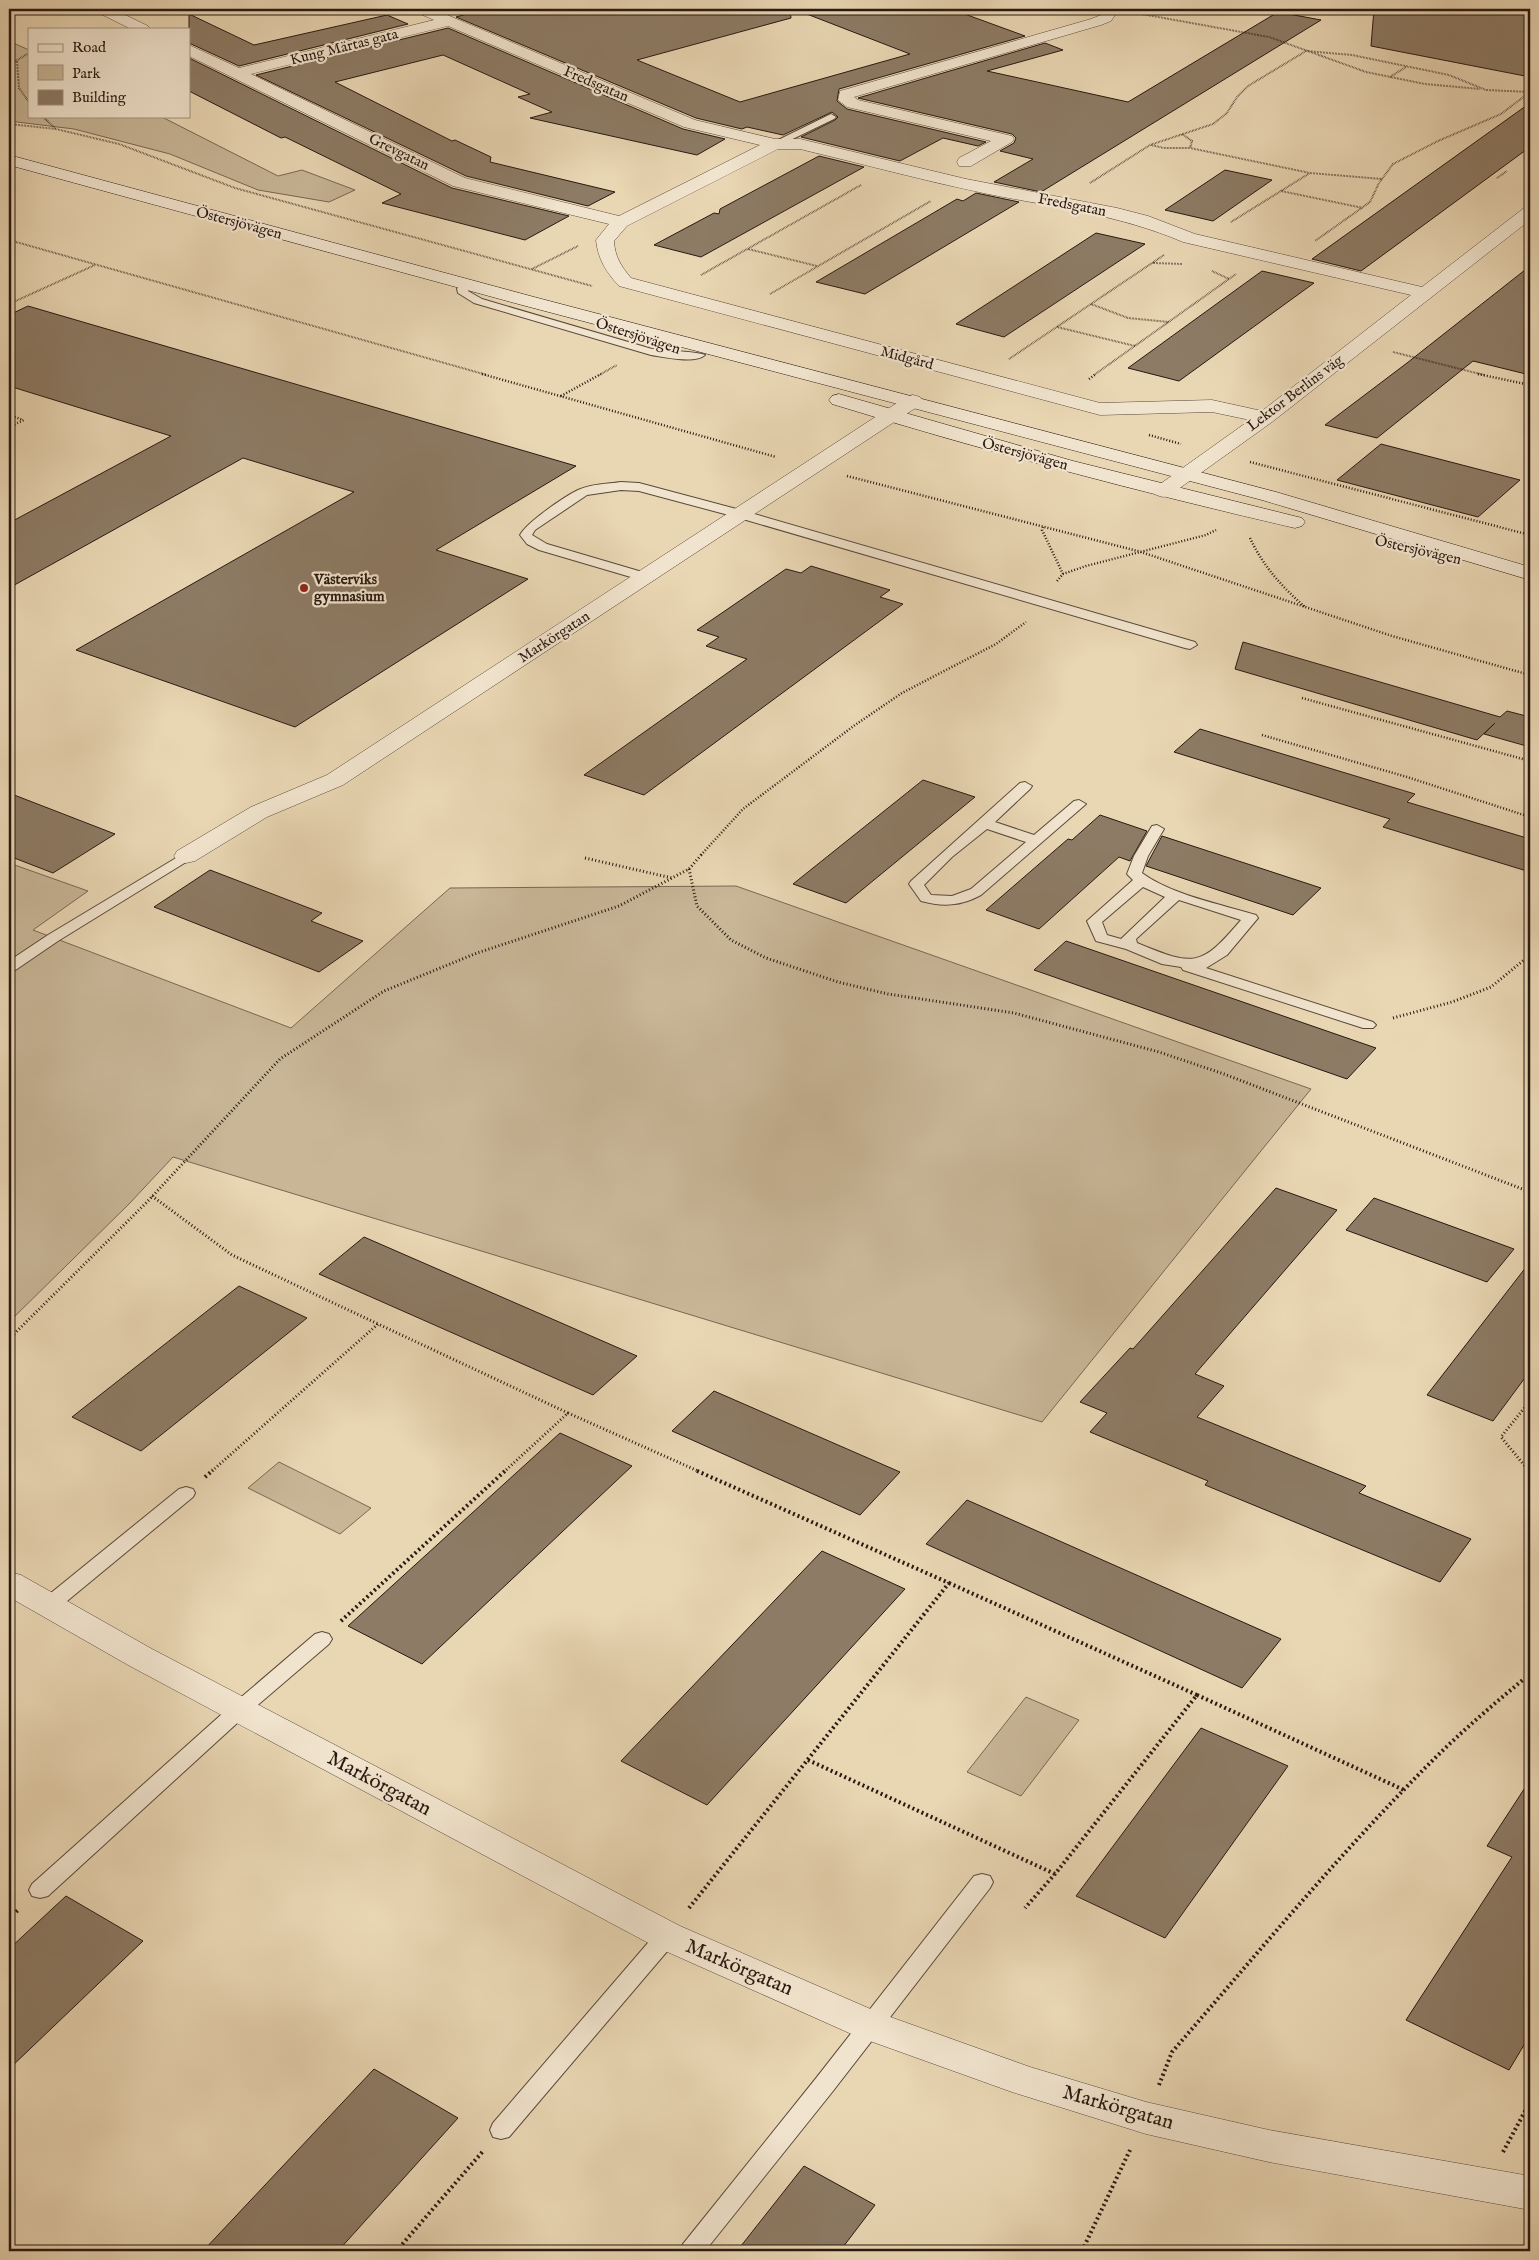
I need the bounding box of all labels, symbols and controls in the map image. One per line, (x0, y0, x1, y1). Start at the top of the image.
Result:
street label: Kung Märtas gata (288, 24, 400, 70)
legend (28, 28, 190, 118)
text: Road (72, 38, 107, 57)
street label: Fredsgatan (560, 62, 632, 106)
text: Park (72, 64, 102, 83)
text: Building (72, 88, 127, 107)
street label: Grevgatan (366, 129, 432, 175)
street label: Fredsgatan (1036, 189, 1108, 221)
street label: Östersjövägen (194, 202, 284, 244)
street label: Östersjövägen (593, 313, 683, 359)
street label: Midgård (878, 342, 937, 374)
street label: Lektor Berlins väg (1243, 350, 1348, 435)
street label: Östersjövägen (980, 433, 1070, 475)
street label: Östersjövägen (1373, 531, 1463, 569)
place label: Västerviks gymnasium (313, 570, 385, 606)
marker: Västerviks gymnasium (298, 582, 310, 594)
street label: Markörgatan (515, 607, 593, 667)
street label: Markörgatan (322, 1745, 436, 1823)
street label: Markörgatan (681, 1933, 797, 2003)
street label: Markörgatan (1059, 2079, 1177, 2137)

